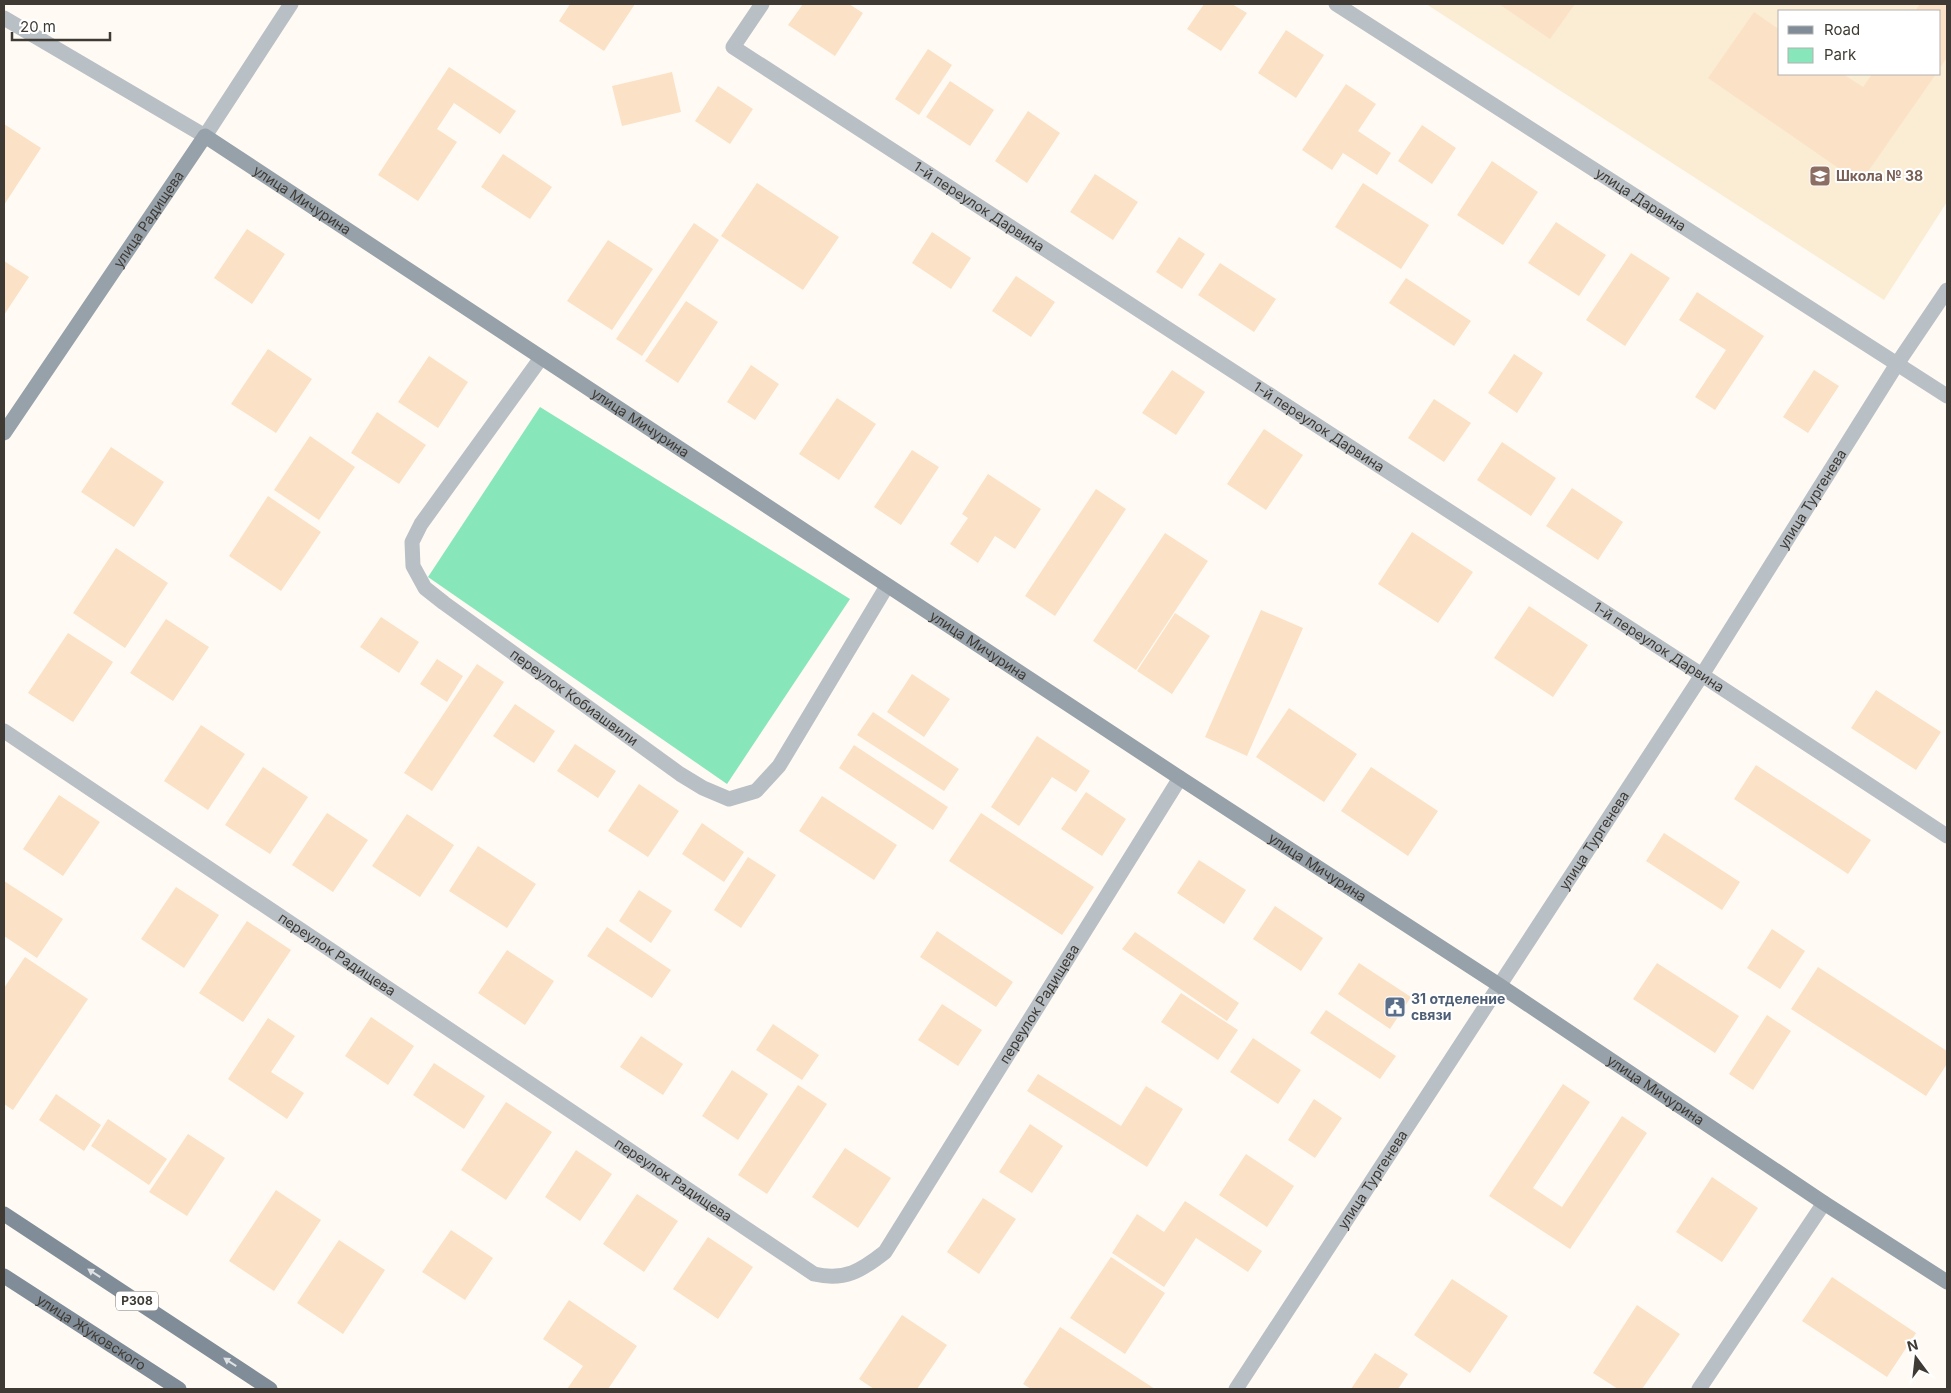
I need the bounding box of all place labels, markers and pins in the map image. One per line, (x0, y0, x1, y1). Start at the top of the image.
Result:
school or university icon: Школа № 38 (1808, 164, 1832, 188)
place label: Школа № 38 (1836, 167, 1923, 184)
place label: 31 отделение связи (1411, 990, 1505, 1023)
public building icon: 31 отделение связи (1383, 995, 1407, 1019)

